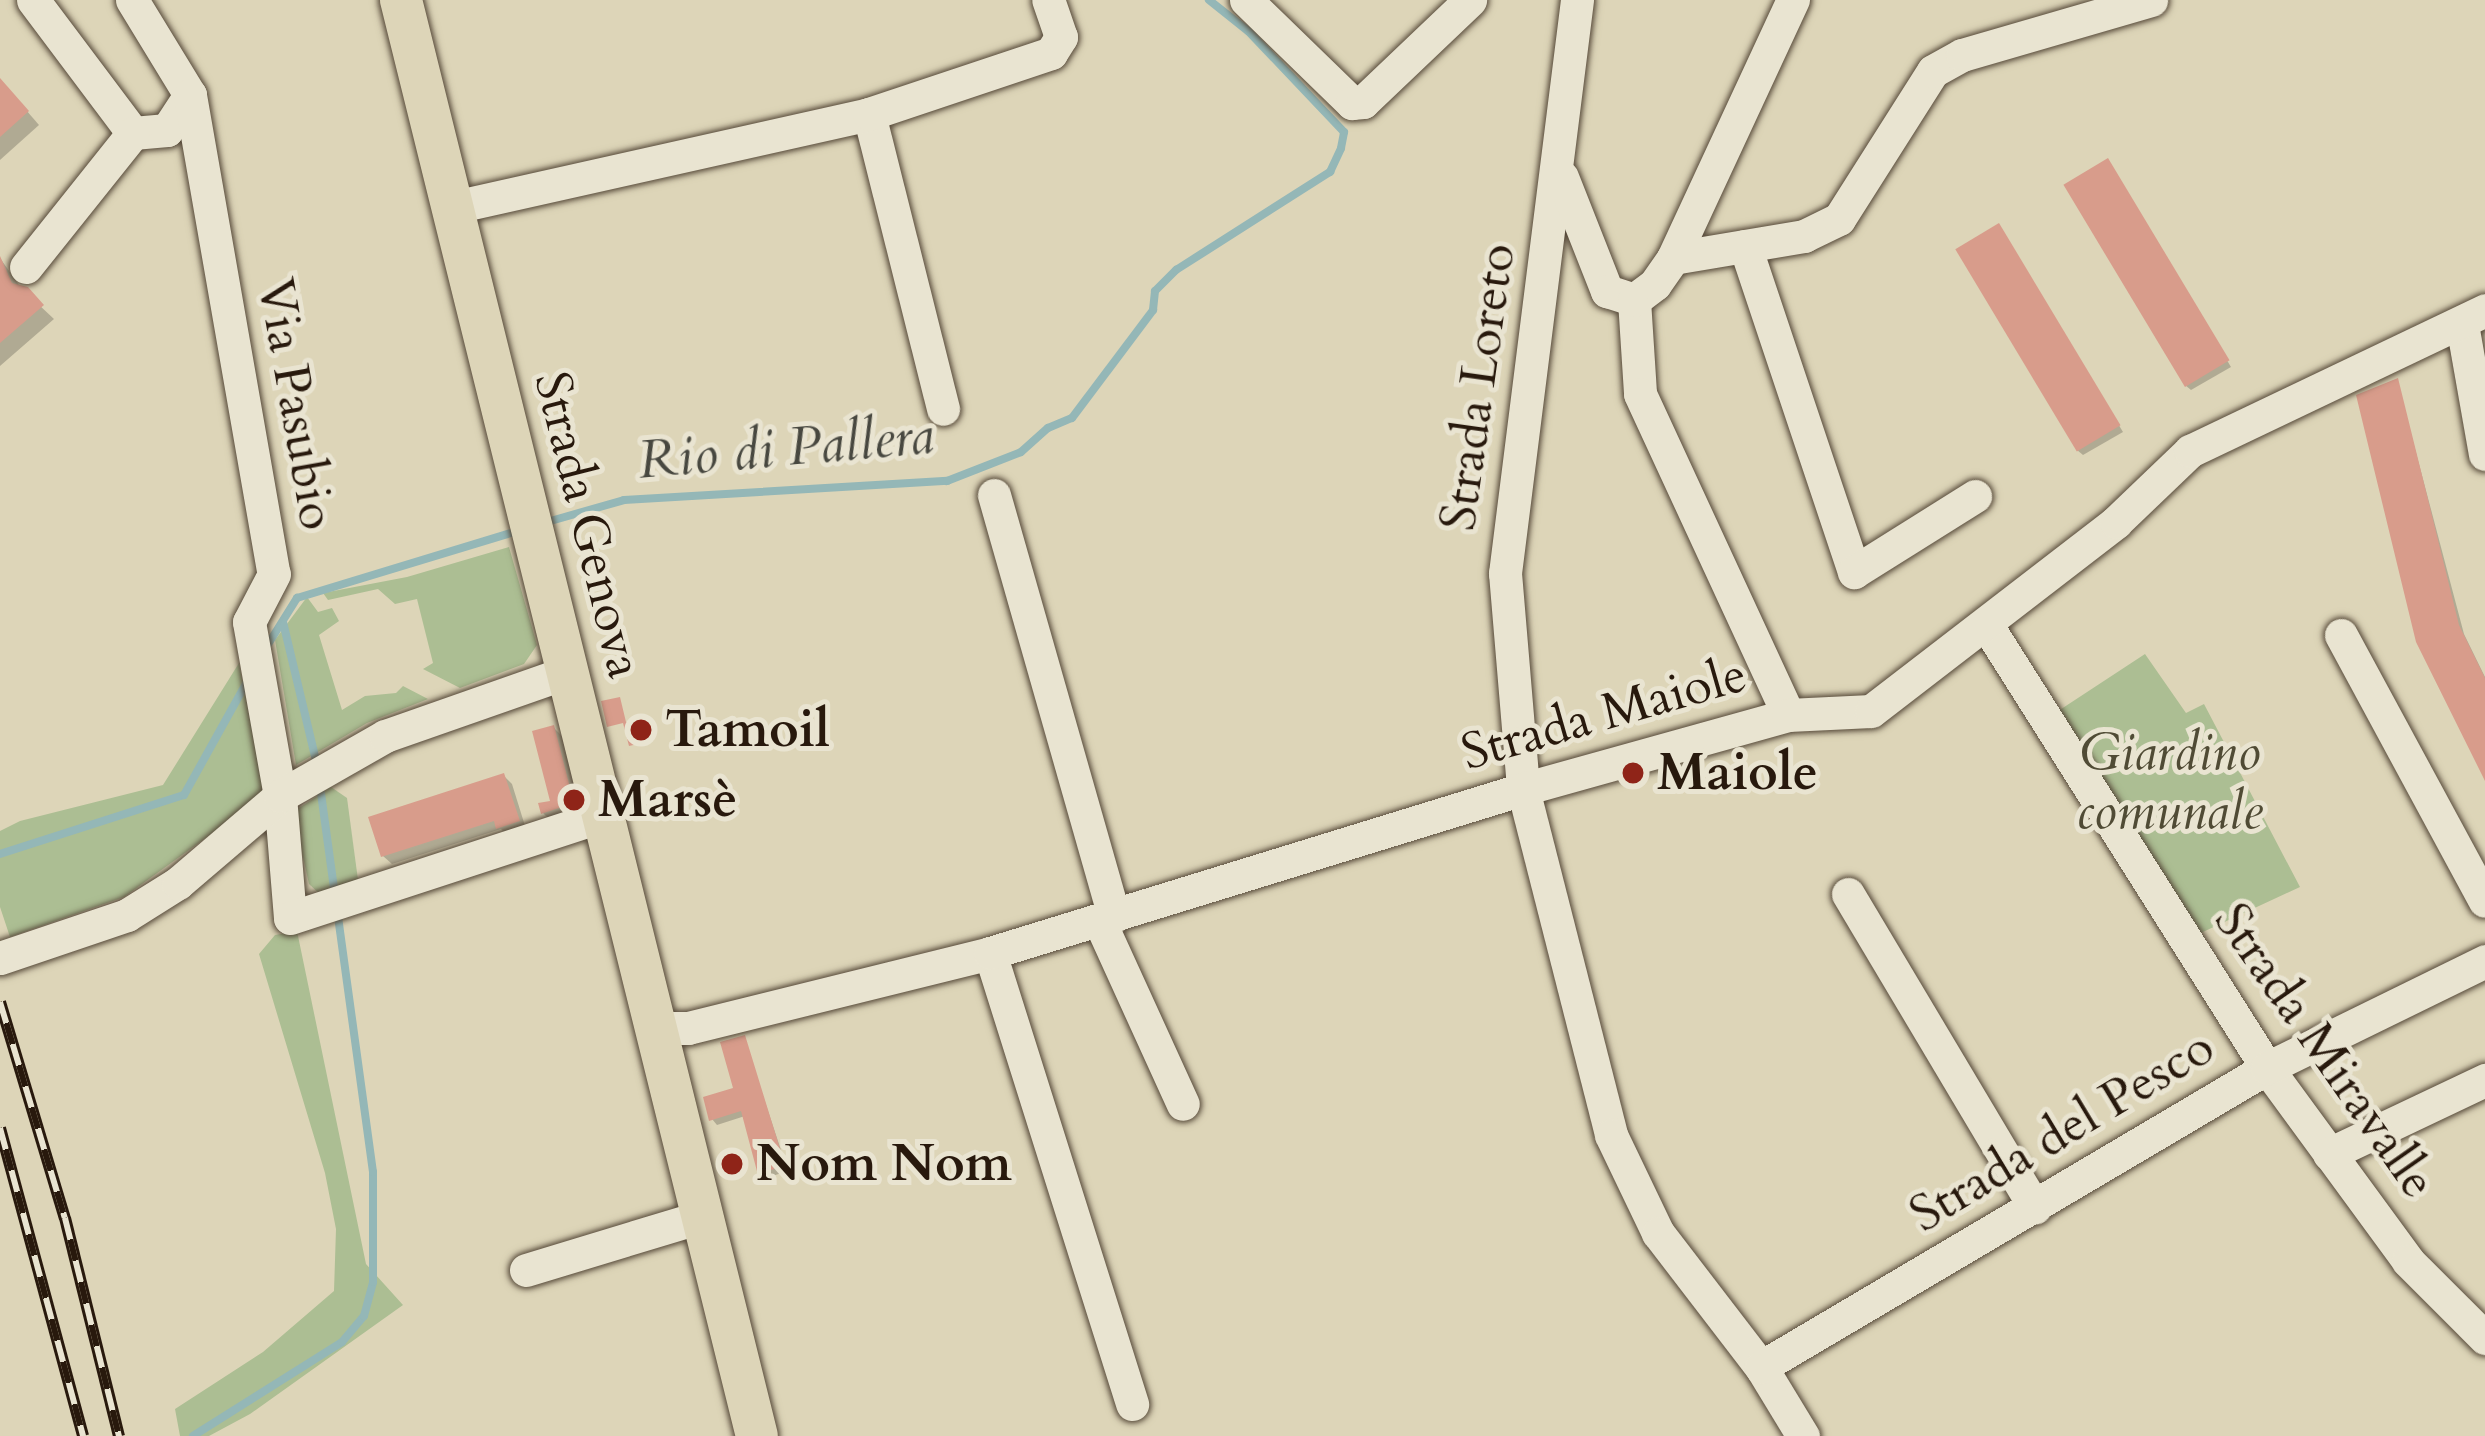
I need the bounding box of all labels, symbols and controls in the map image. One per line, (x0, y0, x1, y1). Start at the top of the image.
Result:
street label: Strada Loreto (1428, 240, 1528, 534)
street label: Via Pasubio (244, 274, 348, 534)
street label: Strada Genova (520, 366, 656, 684)
water label: Rio di Pallera (635, 404, 937, 494)
street label: Strada Maiole (1455, 644, 1753, 784)
place label: Tamoil (665, 699, 830, 761)
marker: Tamoil (628, 717, 654, 743)
park label: Giardino comunale (2077, 723, 2263, 843)
place label: Maiole (1657, 742, 1818, 804)
marker: Maiole (1620, 760, 1646, 786)
place label: Marsè (598, 769, 737, 831)
marker: Marsè (561, 787, 587, 813)
street label: Strada Miravalle (2201, 892, 2449, 1210)
street label: Strada del Pesco (1899, 1016, 2225, 1246)
place label: Nom Nom (756, 1133, 1012, 1195)
marker: Nom Nom (719, 1151, 745, 1177)

